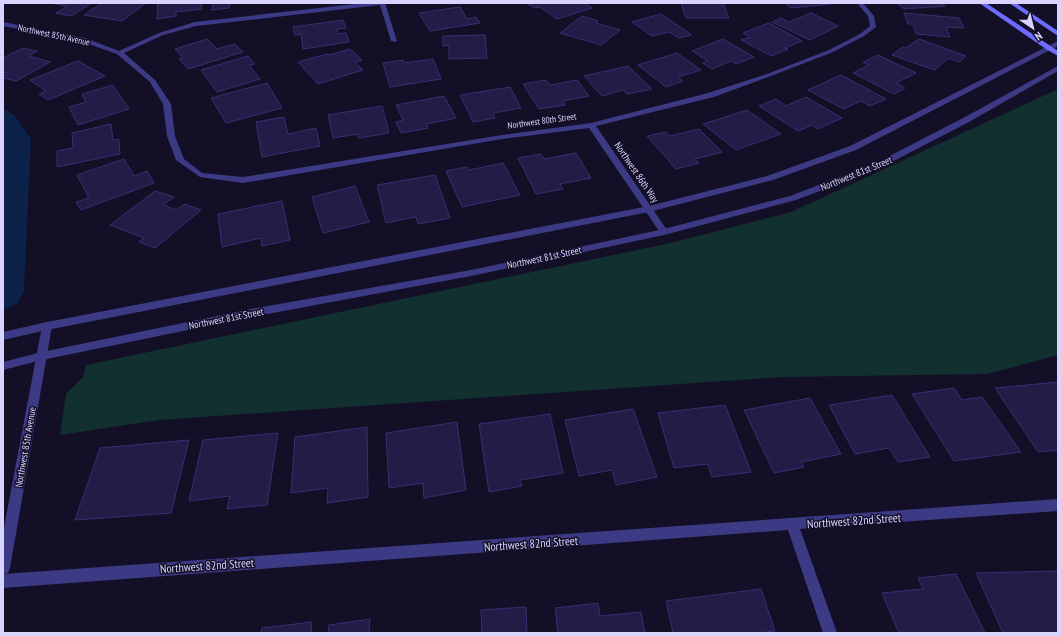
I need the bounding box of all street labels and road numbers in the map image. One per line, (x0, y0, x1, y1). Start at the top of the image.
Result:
street label: Northwest 85th Avenue (17, 22, 91, 48)
street label: Northwest 80th Street (507, 110, 578, 131)
street label: Northwest 86th Way (612, 140, 662, 205)
street label: Northwest 81st Street (819, 153, 894, 194)
street label: Northwest 81st Street (506, 243, 583, 272)
street label: Northwest 81st Street (188, 305, 265, 332)
street label: Northwest 85th Avenue (12, 406, 39, 488)
street label: Northwest 82nd Street (806, 510, 902, 531)
street label: Northwest 82nd Street (483, 533, 579, 554)
street label: Northwest 82nd Street (159, 555, 255, 576)

